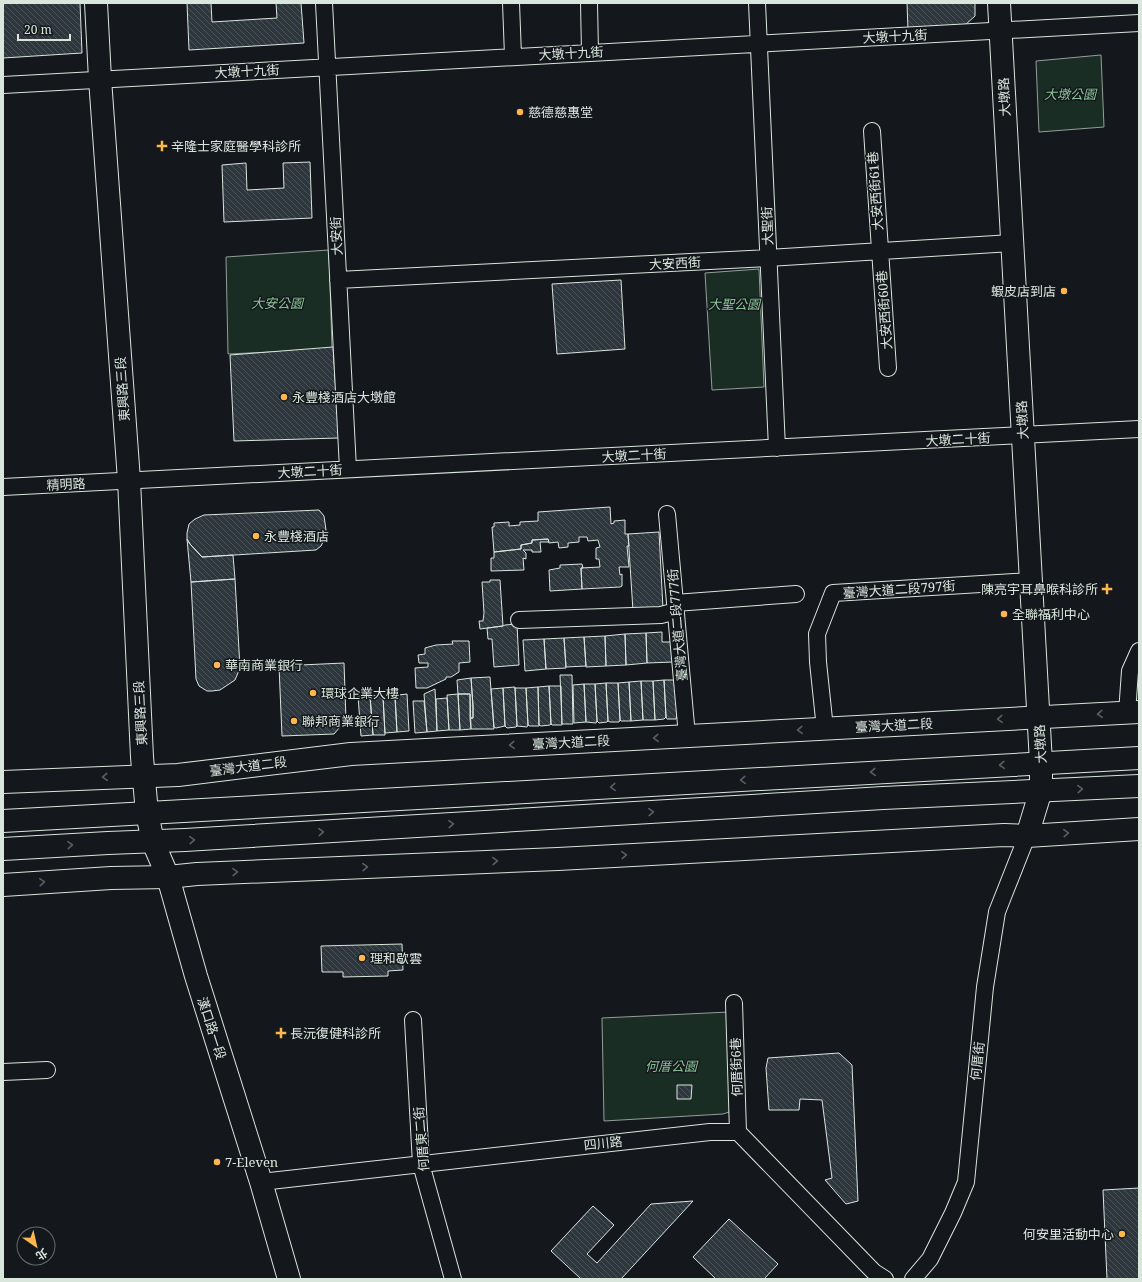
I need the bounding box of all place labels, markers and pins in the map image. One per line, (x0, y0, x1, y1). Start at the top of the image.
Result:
place label: 慈德慈惠堂 (528, 103, 593, 121)
marker: 慈德慈惠堂 (515, 107, 525, 117)
place label: 辛隆士家庭醫學科診所 (171, 137, 301, 155)
marker: 辛隆士家庭醫學科診所 (156, 140, 168, 152)
place label: 蝦皮店到店 (991, 282, 1056, 300)
marker: 蝦皮店到店 (1059, 286, 1069, 296)
place label: 永豐棧酒店大墩館 (292, 388, 396, 406)
marker: 永豐棧酒店大墩館 (279, 392, 289, 402)
place label: 永豐棧酒店 (264, 527, 329, 545)
marker: 永豐棧酒店 (251, 531, 261, 541)
place label: 陳亮宇耳鼻喉科診所 (981, 580, 1098, 598)
marker: 陳亮宇耳鼻喉科診所 (1101, 583, 1113, 595)
place label: 全聯福利中心 (1012, 605, 1090, 623)
marker: 全聯福利中心 (999, 609, 1009, 619)
place label: 華南商業銀行 (225, 656, 303, 674)
marker: 華南商業銀行 (212, 660, 222, 670)
place label: 環球企業大樓 (321, 684, 399, 702)
marker: 環球企業大樓 (308, 688, 318, 698)
place label: 聯邦商業銀行 (302, 712, 380, 730)
marker: 聯邦商業銀行 (289, 716, 299, 726)
place label: 理和歇雲 (370, 949, 422, 967)
marker: 理和歇雲 (357, 953, 367, 963)
place label: 長沅復健科診所 (290, 1024, 381, 1042)
marker: 長沅復健科診所 (275, 1027, 287, 1039)
place label: 7-Eleven (225, 1153, 279, 1171)
marker: 7-Eleven (212, 1157, 222, 1167)
place label: 何安里活動中心 (1023, 1225, 1114, 1243)
marker: 何安里活動中心 (1117, 1229, 1127, 1239)

